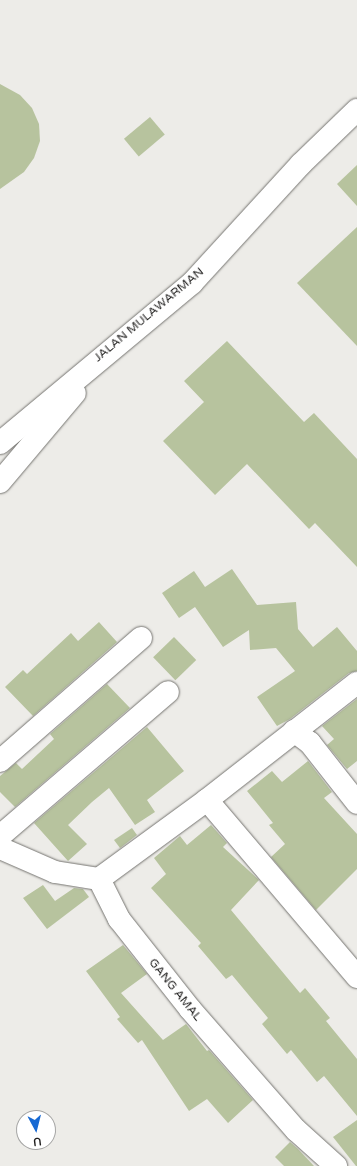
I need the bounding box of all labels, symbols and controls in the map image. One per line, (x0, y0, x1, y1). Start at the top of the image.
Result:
street label: JALAN MULAWARMAN (91, 265, 207, 365)
street label: GANG AMAL (145, 956, 205, 1024)
north arrow (16, 1110, 56, 1150)
text: U (32, 1134, 42, 1148)

